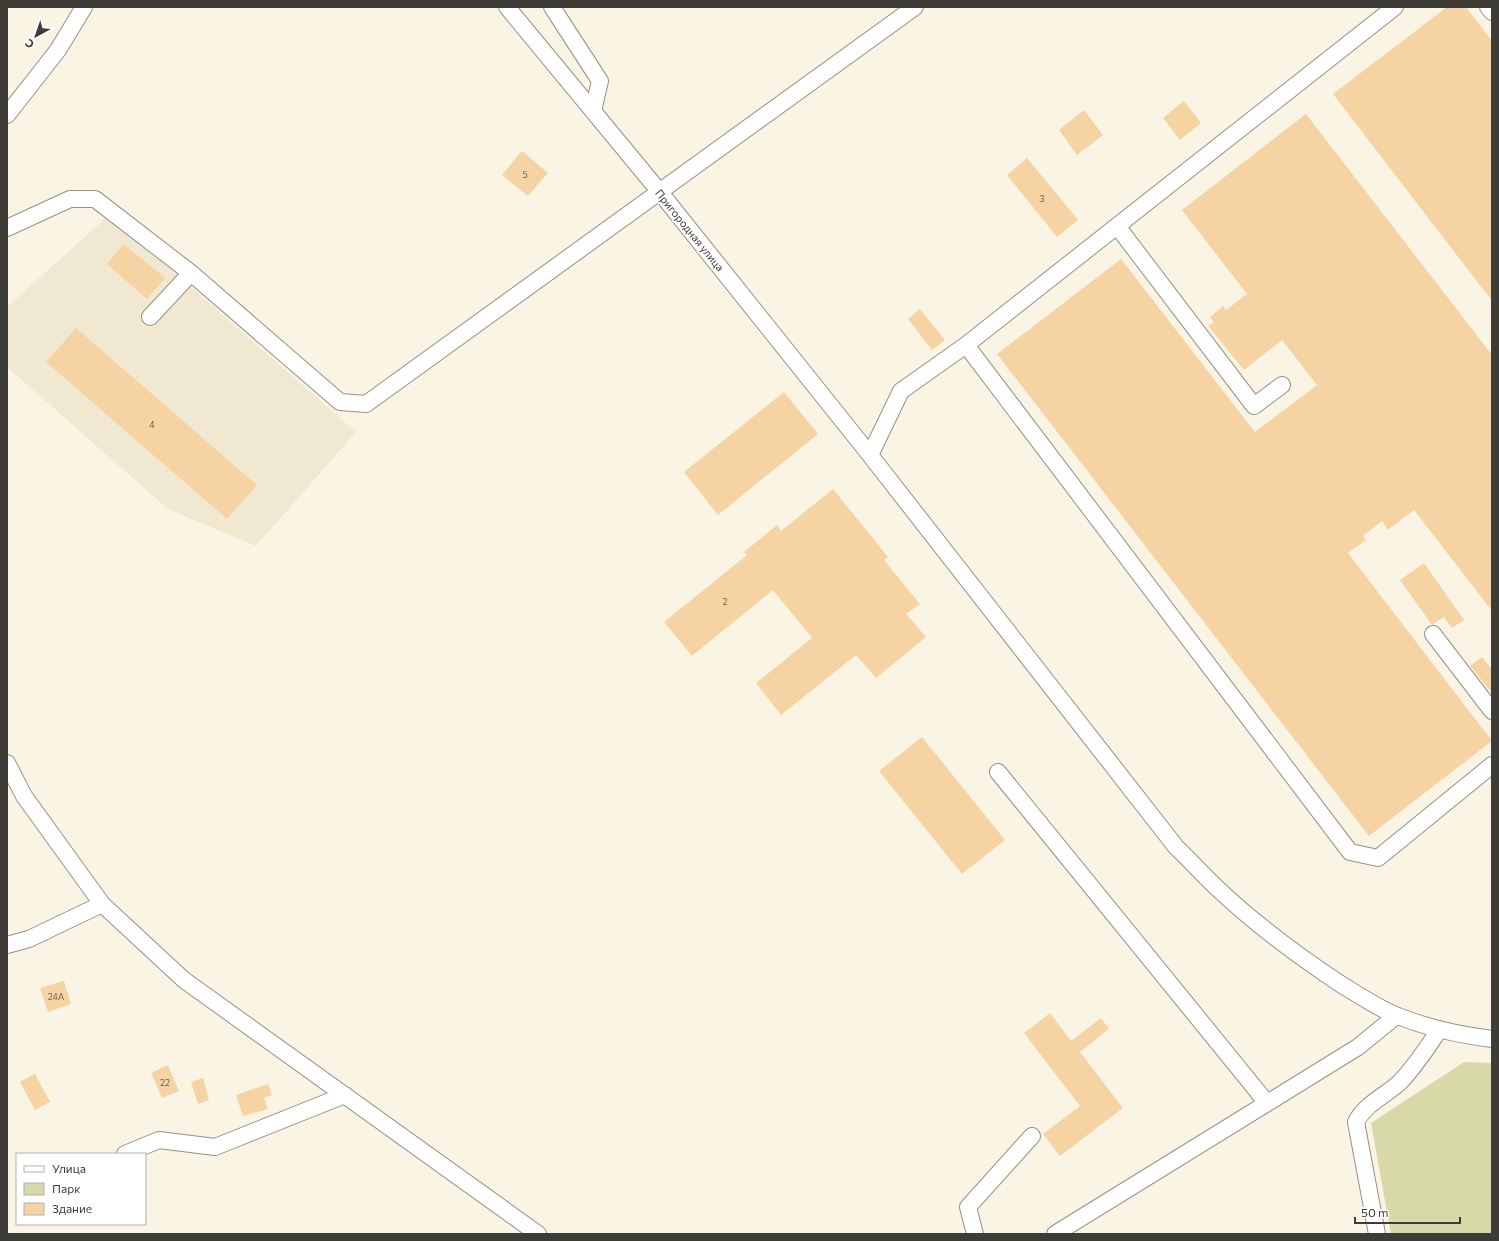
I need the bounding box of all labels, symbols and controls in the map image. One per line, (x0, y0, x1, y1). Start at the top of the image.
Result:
north arrow (16, 16, 56, 56)
text: С (22, 36, 36, 51)
house number: 5 (522, 169, 528, 180)
street label: Пригородная улица (653, 186, 727, 274)
house number: 3 (1039, 193, 1045, 204)
house number: 4 (149, 419, 155, 430)
house number: 2 (723, 596, 728, 607)
house number: 24А (48, 991, 64, 1002)
house number: 22 (160, 1077, 170, 1088)
legend (16, 1153, 146, 1225)
text: Улица (52, 1161, 86, 1175)
text: Парк (52, 1181, 81, 1195)
scale bar (1355, 1199, 1460, 1225)
text: Здание (52, 1201, 92, 1215)
text: 50 m (1361, 1205, 1389, 1219)

